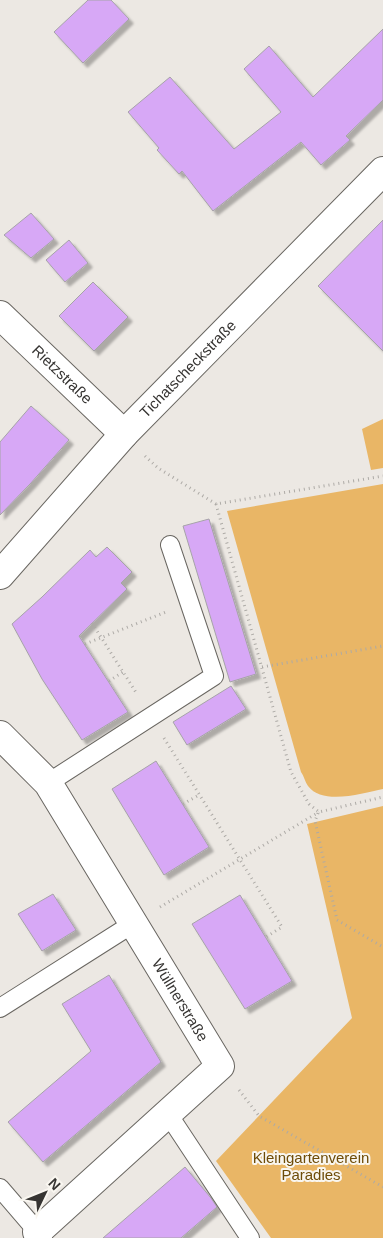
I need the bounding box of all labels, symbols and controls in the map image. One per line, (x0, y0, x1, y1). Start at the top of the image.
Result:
street label: Tichatscheckstraße (136, 317, 239, 421)
street label: Rietzstraße (29, 341, 96, 407)
street label: Wüllnerstraße (149, 956, 212, 1044)
park label: Kleingartenverein Paradies (253, 1149, 369, 1183)
north arrow (20, 1168, 70, 1218)
text: N (45, 1175, 64, 1193)

